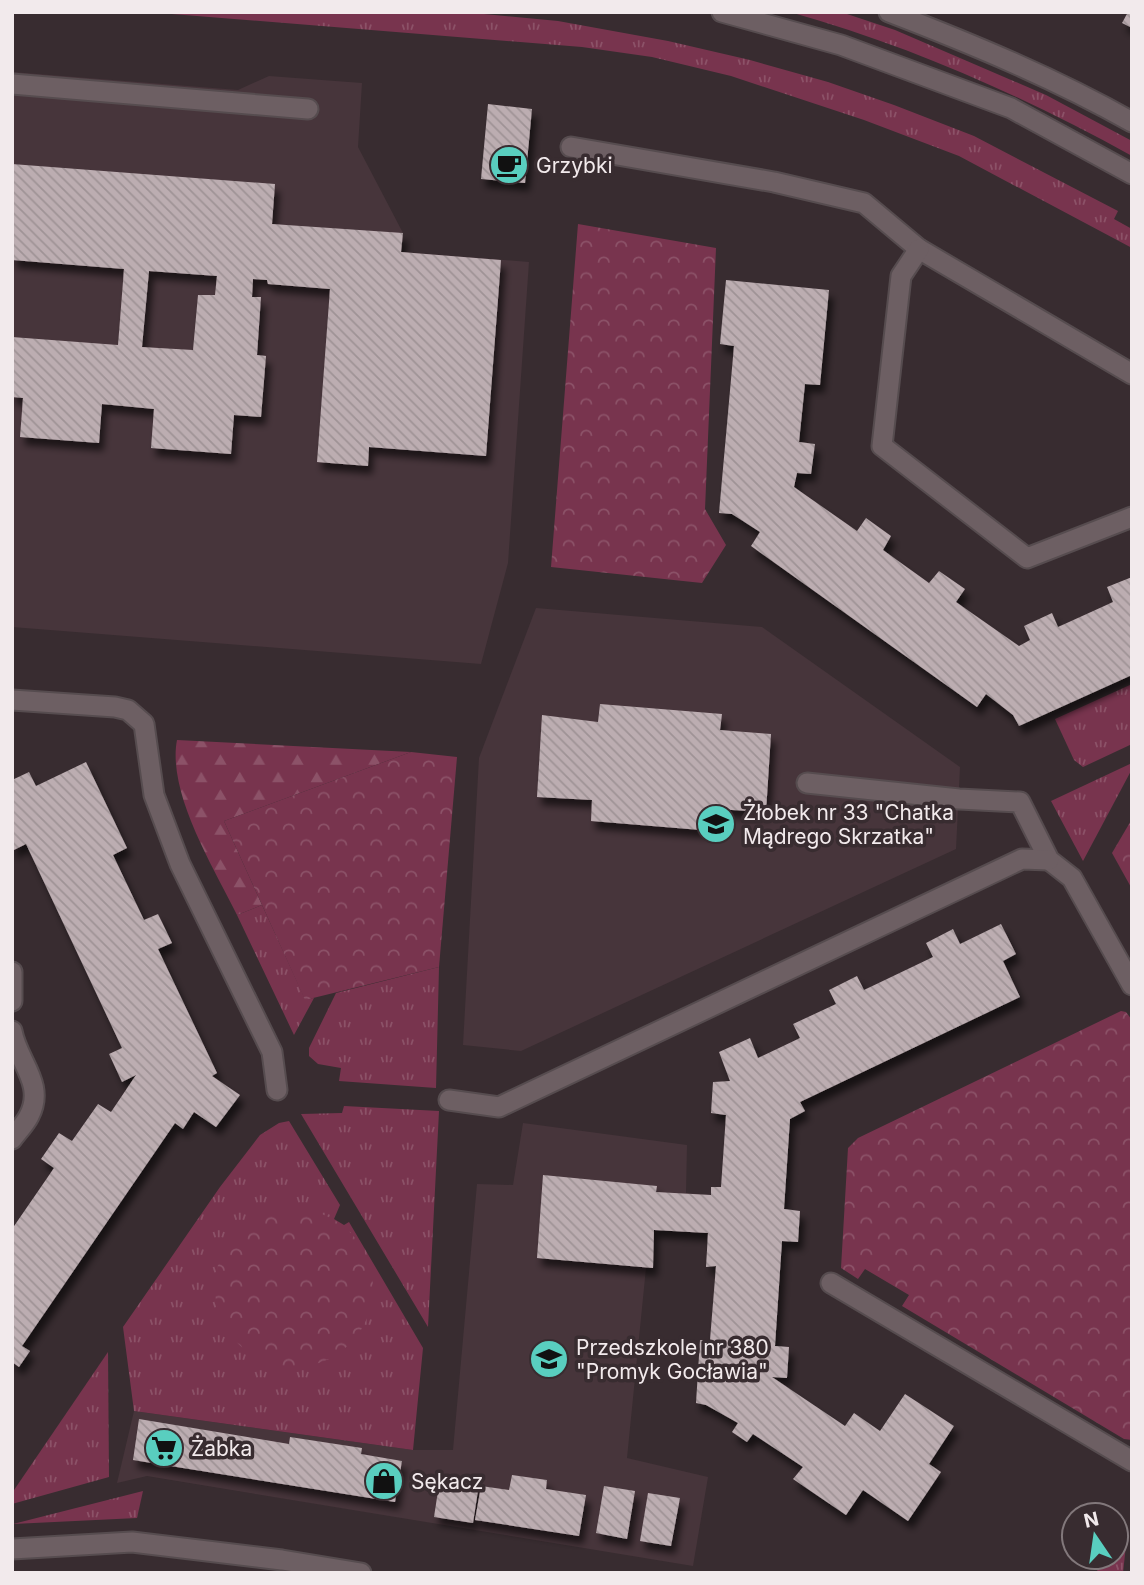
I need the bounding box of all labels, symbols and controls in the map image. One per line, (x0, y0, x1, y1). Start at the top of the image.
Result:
cafe icon: Grzybki (488, 144, 530, 186)
place label: Grzybki (536, 153, 613, 178)
place label: Żłobek nr 33 "Chatka Mądrego Skrzatka" (743, 799, 954, 849)
school or university icon: Żłobek nr 33 "Chatka Mądrego Skrzatka" (695, 803, 737, 845)
place label: Przedszkole nr 380 "Promyk Gocławia" (576, 1335, 769, 1384)
school or university icon: Przedszkole nr 380 "Promyk Gocławia" (528, 1338, 570, 1380)
supermarket icon: Żabka (143, 1427, 185, 1469)
place label: Żabka (191, 1435, 252, 1461)
shop icon: Sękacz (363, 1460, 405, 1502)
place label: Sękacz (411, 1469, 483, 1494)
north arrow (1060, 1501, 1130, 1571)
text: N (1082, 1507, 1101, 1533)

